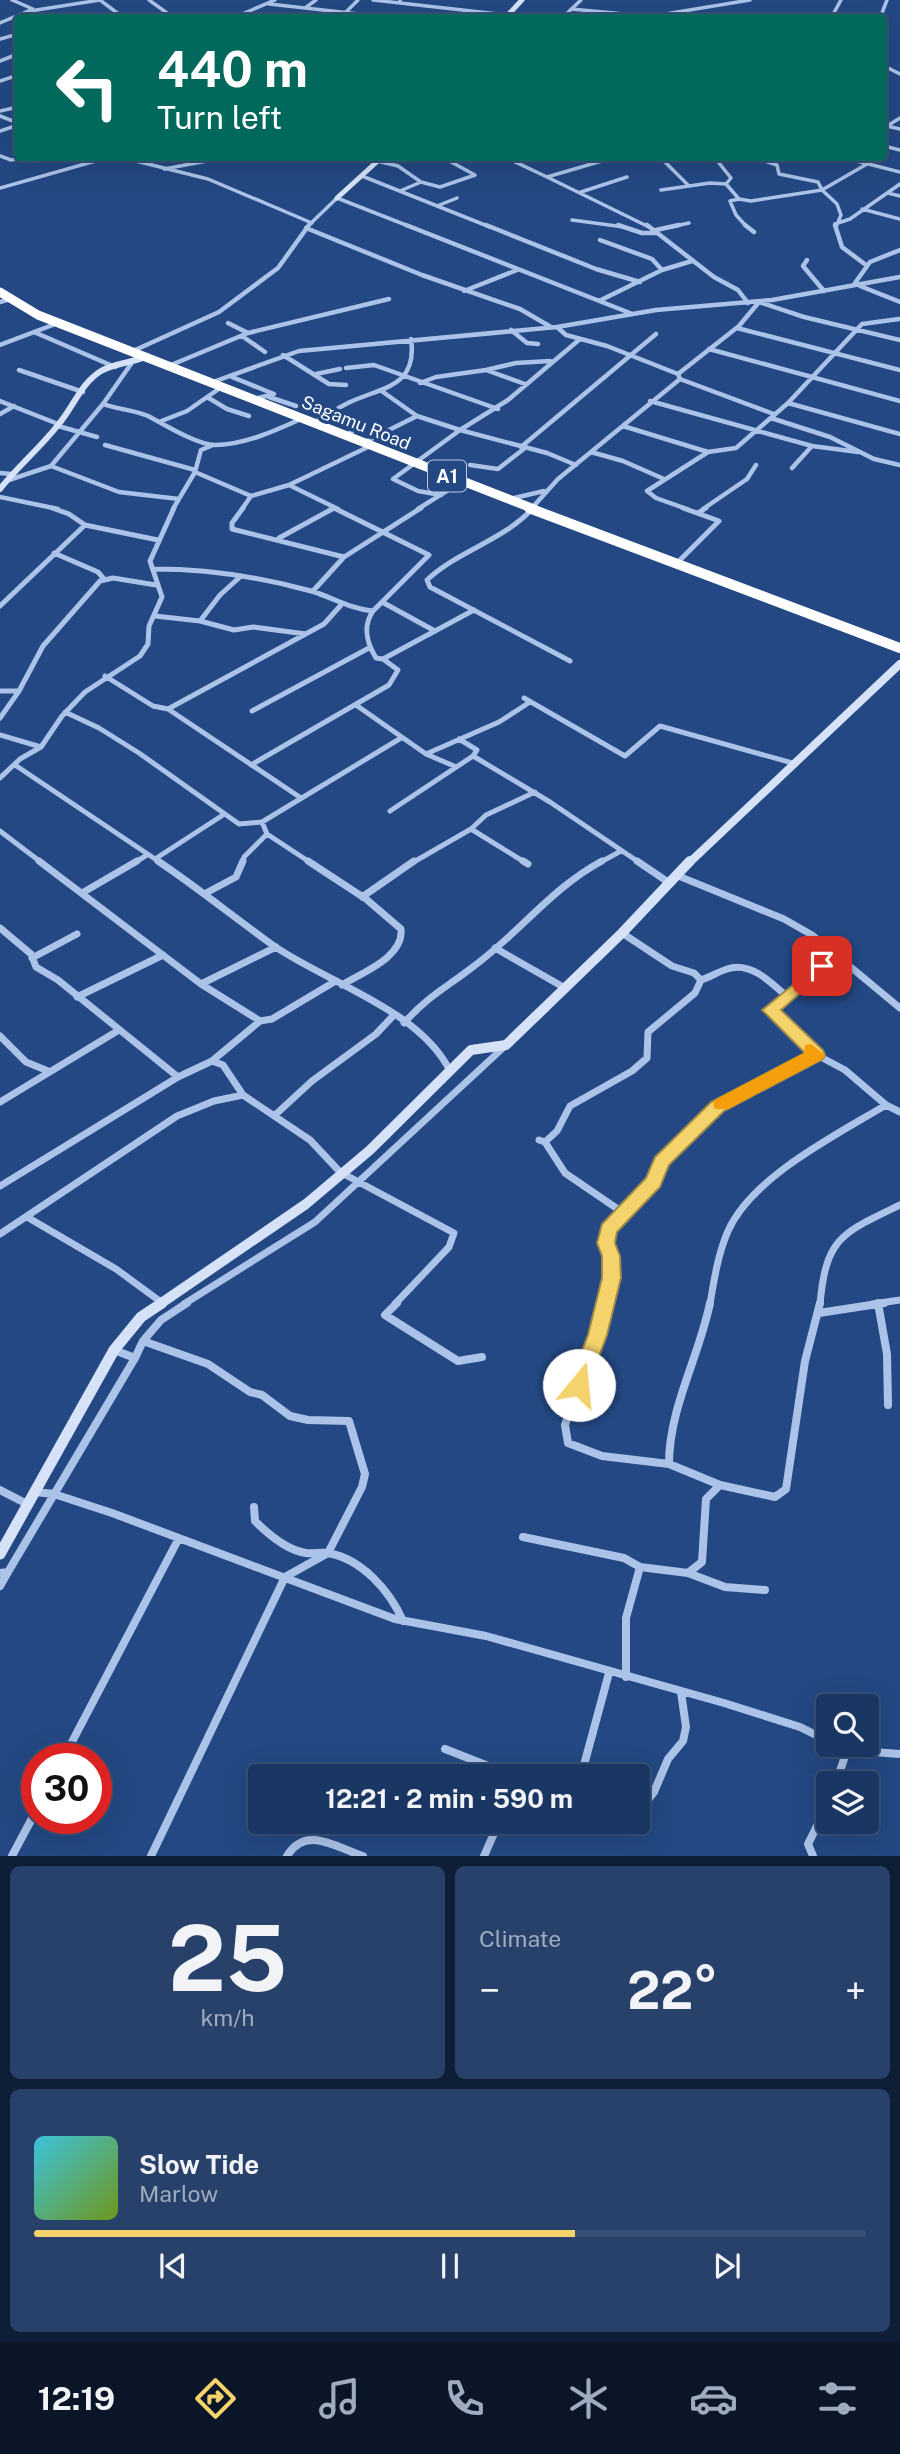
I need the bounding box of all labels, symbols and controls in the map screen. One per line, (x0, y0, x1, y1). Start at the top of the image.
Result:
text: 440 m (157, 40, 308, 98)
icon: left (42, 42, 133, 133)
text: Turn left (157, 99, 282, 136)
street label: Sagamu Road (299, 391, 414, 454)
road number: A1 (428, 461, 466, 491)
pin (792, 936, 852, 996)
icon: arrive (803, 947, 841, 985)
position arrow (542, 1348, 616, 1422)
map controls (816, 1694, 879, 1834)
button: search (816, 1694, 879, 1757)
speed limit sign: 30 (21, 1743, 112, 1834)
button: layers (816, 1771, 879, 1834)
text: 12:21 · 2 min · 590 m (325, 1783, 573, 1814)
text: 25 (168, 1905, 287, 2011)
text: Climate (479, 1925, 561, 1952)
text: 22° (627, 1960, 718, 2021)
text: − (479, 1968, 500, 2013)
text: + (845, 1968, 866, 2013)
text: km/h (200, 2004, 255, 2031)
text: Slow Tide (139, 2149, 259, 2180)
text: Marlow (139, 2180, 218, 2207)
icon: previous (154, 2247, 192, 2285)
icon: pause (431, 2247, 469, 2285)
icon: next (708, 2247, 746, 2285)
icon: directions (191, 2374, 240, 2423)
icon: music (315, 2374, 364, 2423)
icon: phone (440, 2374, 489, 2423)
icon: climate (564, 2374, 613, 2423)
icon: car (689, 2374, 738, 2423)
icon: filters (813, 2374, 862, 2423)
text: 12:19 (38, 2380, 115, 2417)

